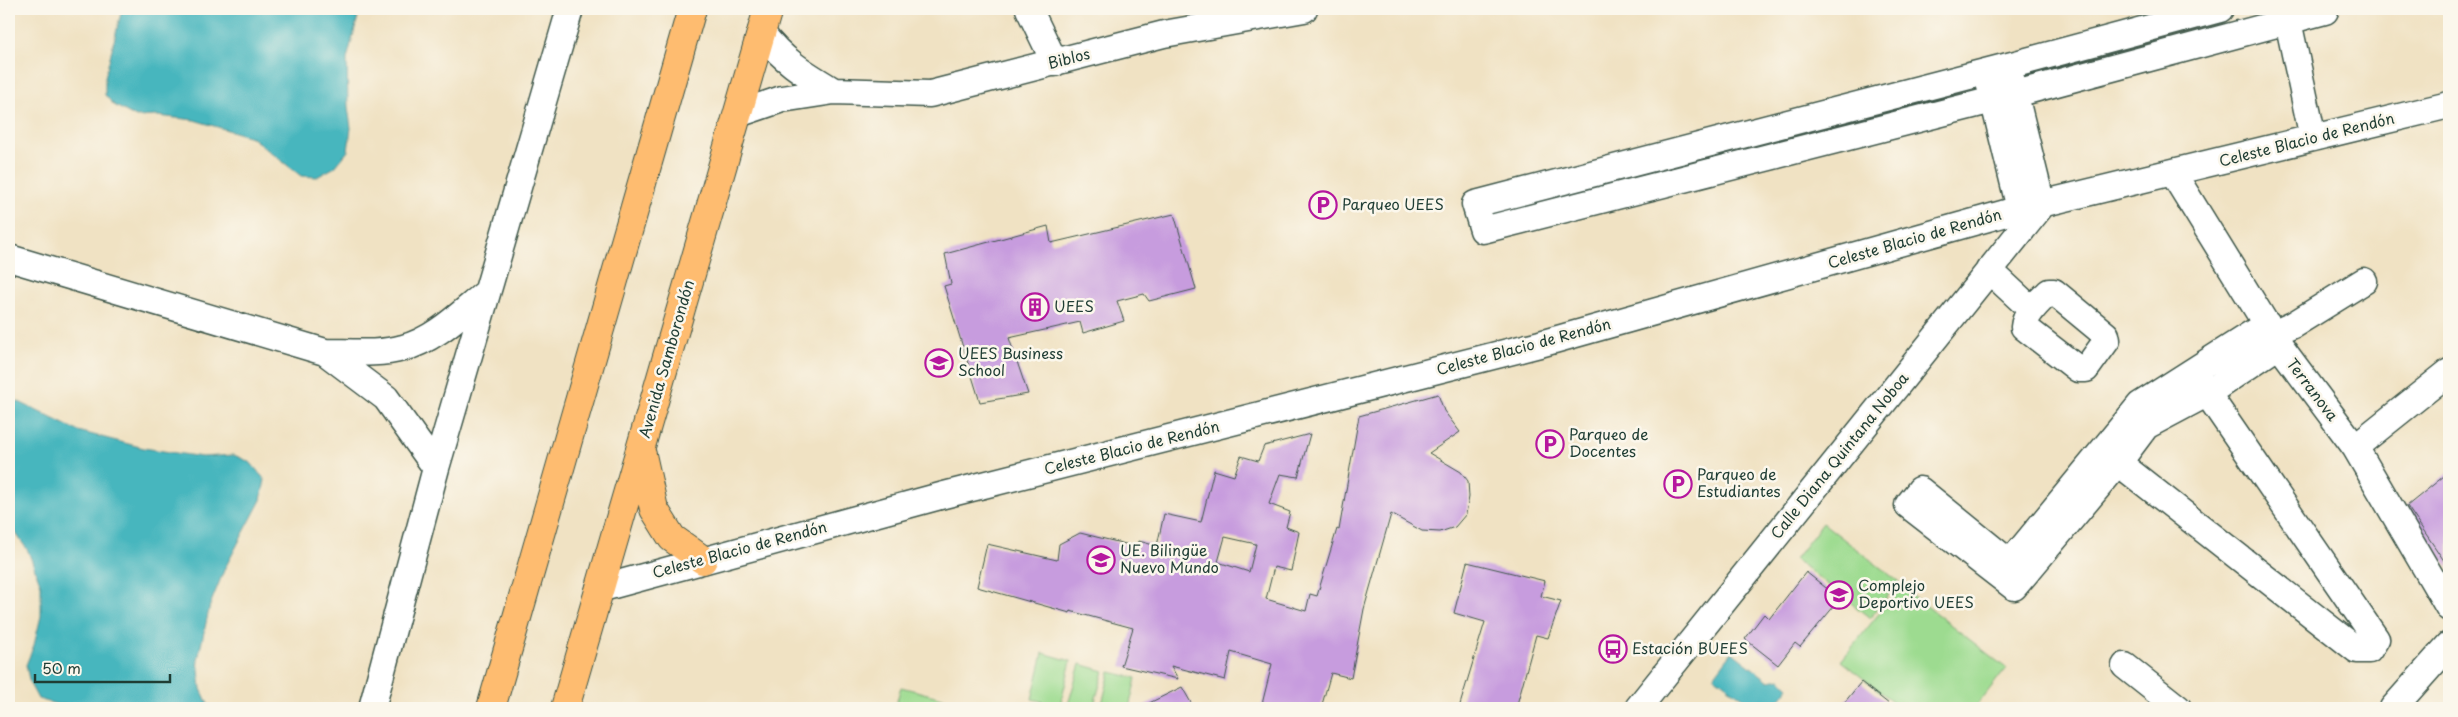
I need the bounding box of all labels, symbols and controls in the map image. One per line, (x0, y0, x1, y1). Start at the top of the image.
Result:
street label: Biblos (1045, 41, 1092, 74)
street label: Celeste Blacio de Rendón (2216, 106, 2397, 171)
parking icon: Parqueo UEES (1308, 190, 1338, 220)
place label: Parqueo UEES (1342, 192, 1444, 215)
street label: Celeste Blacio de Rendón (1825, 202, 2004, 273)
street label: Avenida Samborondón (632, 277, 699, 440)
building icon: UEES (1020, 292, 1050, 322)
place label: UEES (1054, 294, 1094, 317)
street label: Celeste Blacio de Rendón (1434, 311, 1614, 380)
place label: UEES Business School (958, 341, 1063, 381)
school or university icon: UEES Business School (924, 348, 954, 378)
street label: Terranova (2282, 353, 2345, 426)
street label: Calle Diana Quintana Noboa (1764, 366, 1914, 543)
street label: Celeste Blacio de Rendón (1041, 414, 1222, 479)
place label: Parqueo de Docentes (1569, 422, 1648, 462)
parking icon: Parqueo de Docentes (1535, 429, 1565, 459)
place label: Parqueo de Estudiantes (1697, 462, 1781, 502)
parking icon: Parqueo de Estudiantes (1663, 469, 1693, 499)
street label: Celeste Blacio de Rendón (650, 514, 830, 583)
place label: UE. Bilingüe Nuevo Mundo (1120, 538, 1219, 578)
school or university icon: UE. Bilingüe Nuevo Mundo (1086, 545, 1116, 575)
place label: Complejo Deportivo UEES (1858, 573, 1974, 613)
school or university icon: Complejo Deportivo UEES (1824, 580, 1854, 610)
bus stop icon: Estación BUEES (1598, 634, 1628, 664)
place label: Estación BUEES (1632, 636, 1748, 659)
scale bar (35, 652, 170, 684)
text: 50 m (42, 656, 81, 679)

